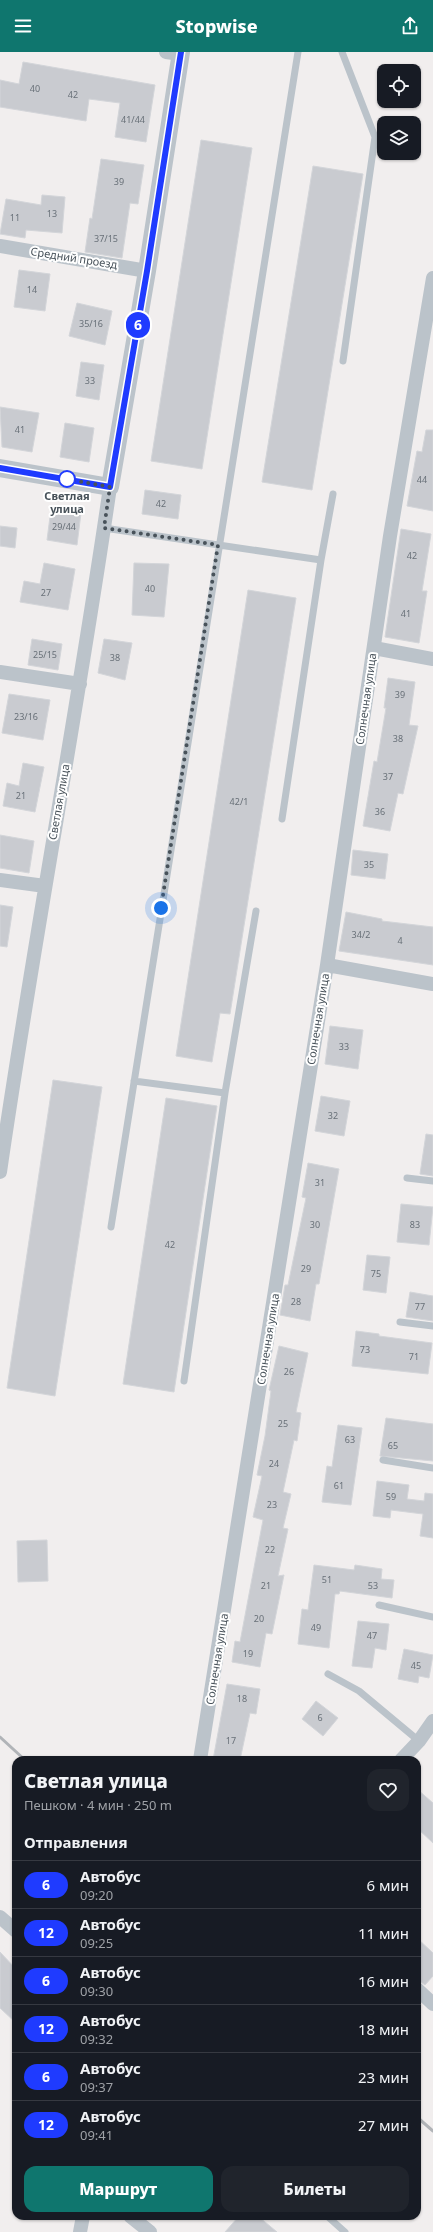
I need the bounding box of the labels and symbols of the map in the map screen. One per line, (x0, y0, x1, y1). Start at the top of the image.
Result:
house number: 40 (30, 82, 40, 95)
house number: 42 (68, 88, 78, 101)
house number: 41/44 (121, 113, 145, 126)
house number: 39 (114, 175, 124, 188)
house number: 13 (47, 207, 57, 220)
house number: 11 (10, 211, 20, 224)
house number: 37/15 (94, 232, 118, 245)
street label: Средний проезд (30, 243, 119, 272)
house number: 14 (27, 283, 37, 296)
line badge: 6 (125, 312, 151, 338)
house number: 35/16 (79, 317, 103, 330)
house number: 33 (85, 374, 95, 387)
house number: 41 (15, 423, 25, 436)
marker: Светлая улица (58, 470, 76, 488)
house number: 44 (417, 473, 427, 486)
place label: Светлая улица (44, 488, 90, 516)
house number: 42 (156, 497, 166, 510)
house number: 29/44 (52, 520, 76, 533)
house number: 42 (407, 549, 417, 562)
house number: 40 (145, 582, 155, 595)
house number: 27 (41, 586, 51, 599)
house number: 41 (401, 607, 411, 620)
house number: 25/15 (33, 648, 57, 661)
house number: 38 (110, 651, 120, 664)
street label: Солнечная улица (352, 652, 379, 746)
house number: 39 (395, 688, 405, 701)
house number: 23/16 (14, 710, 38, 723)
house number: 38 (393, 732, 403, 745)
street label: Светлая улица (44, 763, 73, 841)
house number: 37 (383, 770, 393, 783)
house number: 21 (16, 789, 26, 802)
house number: 42/1 (230, 795, 248, 808)
house number: 36 (375, 805, 385, 818)
house number: 35 (364, 858, 374, 871)
your location (151, 898, 171, 918)
house number: 34/2 (352, 928, 370, 941)
house number: 4 (397, 934, 403, 947)
street label: Солнечная улица (303, 972, 332, 1066)
house number: 33 (339, 1040, 349, 1053)
house number: 32 (328, 1109, 338, 1122)
house number: 31 (315, 1176, 325, 1189)
house number: 30 (310, 1218, 320, 1231)
house number: 83 (410, 1218, 420, 1231)
house number: 42 (165, 1238, 175, 1251)
house number: 29 (301, 1262, 311, 1275)
house number: 75 (371, 1267, 381, 1280)
street label: Солнечная улица (253, 1292, 282, 1386)
house number: 28 (291, 1295, 301, 1308)
house number: 77 (415, 1300, 425, 1313)
house number: 73 (360, 1343, 370, 1356)
house number: 71 (409, 1350, 419, 1363)
house number: 26 (284, 1365, 294, 1378)
house number: 25 (278, 1417, 288, 1430)
house number: 63 (345, 1433, 355, 1446)
house number: 65 (388, 1439, 398, 1452)
house number: 24 (269, 1457, 279, 1470)
house number: 61 (334, 1479, 344, 1492)
house number: 59 (386, 1490, 396, 1503)
house number: 23 (267, 1498, 277, 1511)
house number: 22 (265, 1543, 275, 1556)
house number: 51 (322, 1573, 332, 1586)
house number: 21 (261, 1579, 271, 1592)
house number: 53 (368, 1579, 378, 1592)
street label: Солнечная улица (202, 1612, 231, 1706)
house number: 20 (254, 1612, 264, 1625)
house number: 49 (311, 1621, 321, 1634)
house number: 47 (367, 1629, 377, 1642)
house number: 19 (243, 1647, 253, 1660)
house number: 45 (411, 1659, 421, 1672)
house number: 18 (237, 1692, 247, 1705)
house number: 6 (317, 1711, 323, 1724)
house number: 17 (226, 1734, 236, 1747)

